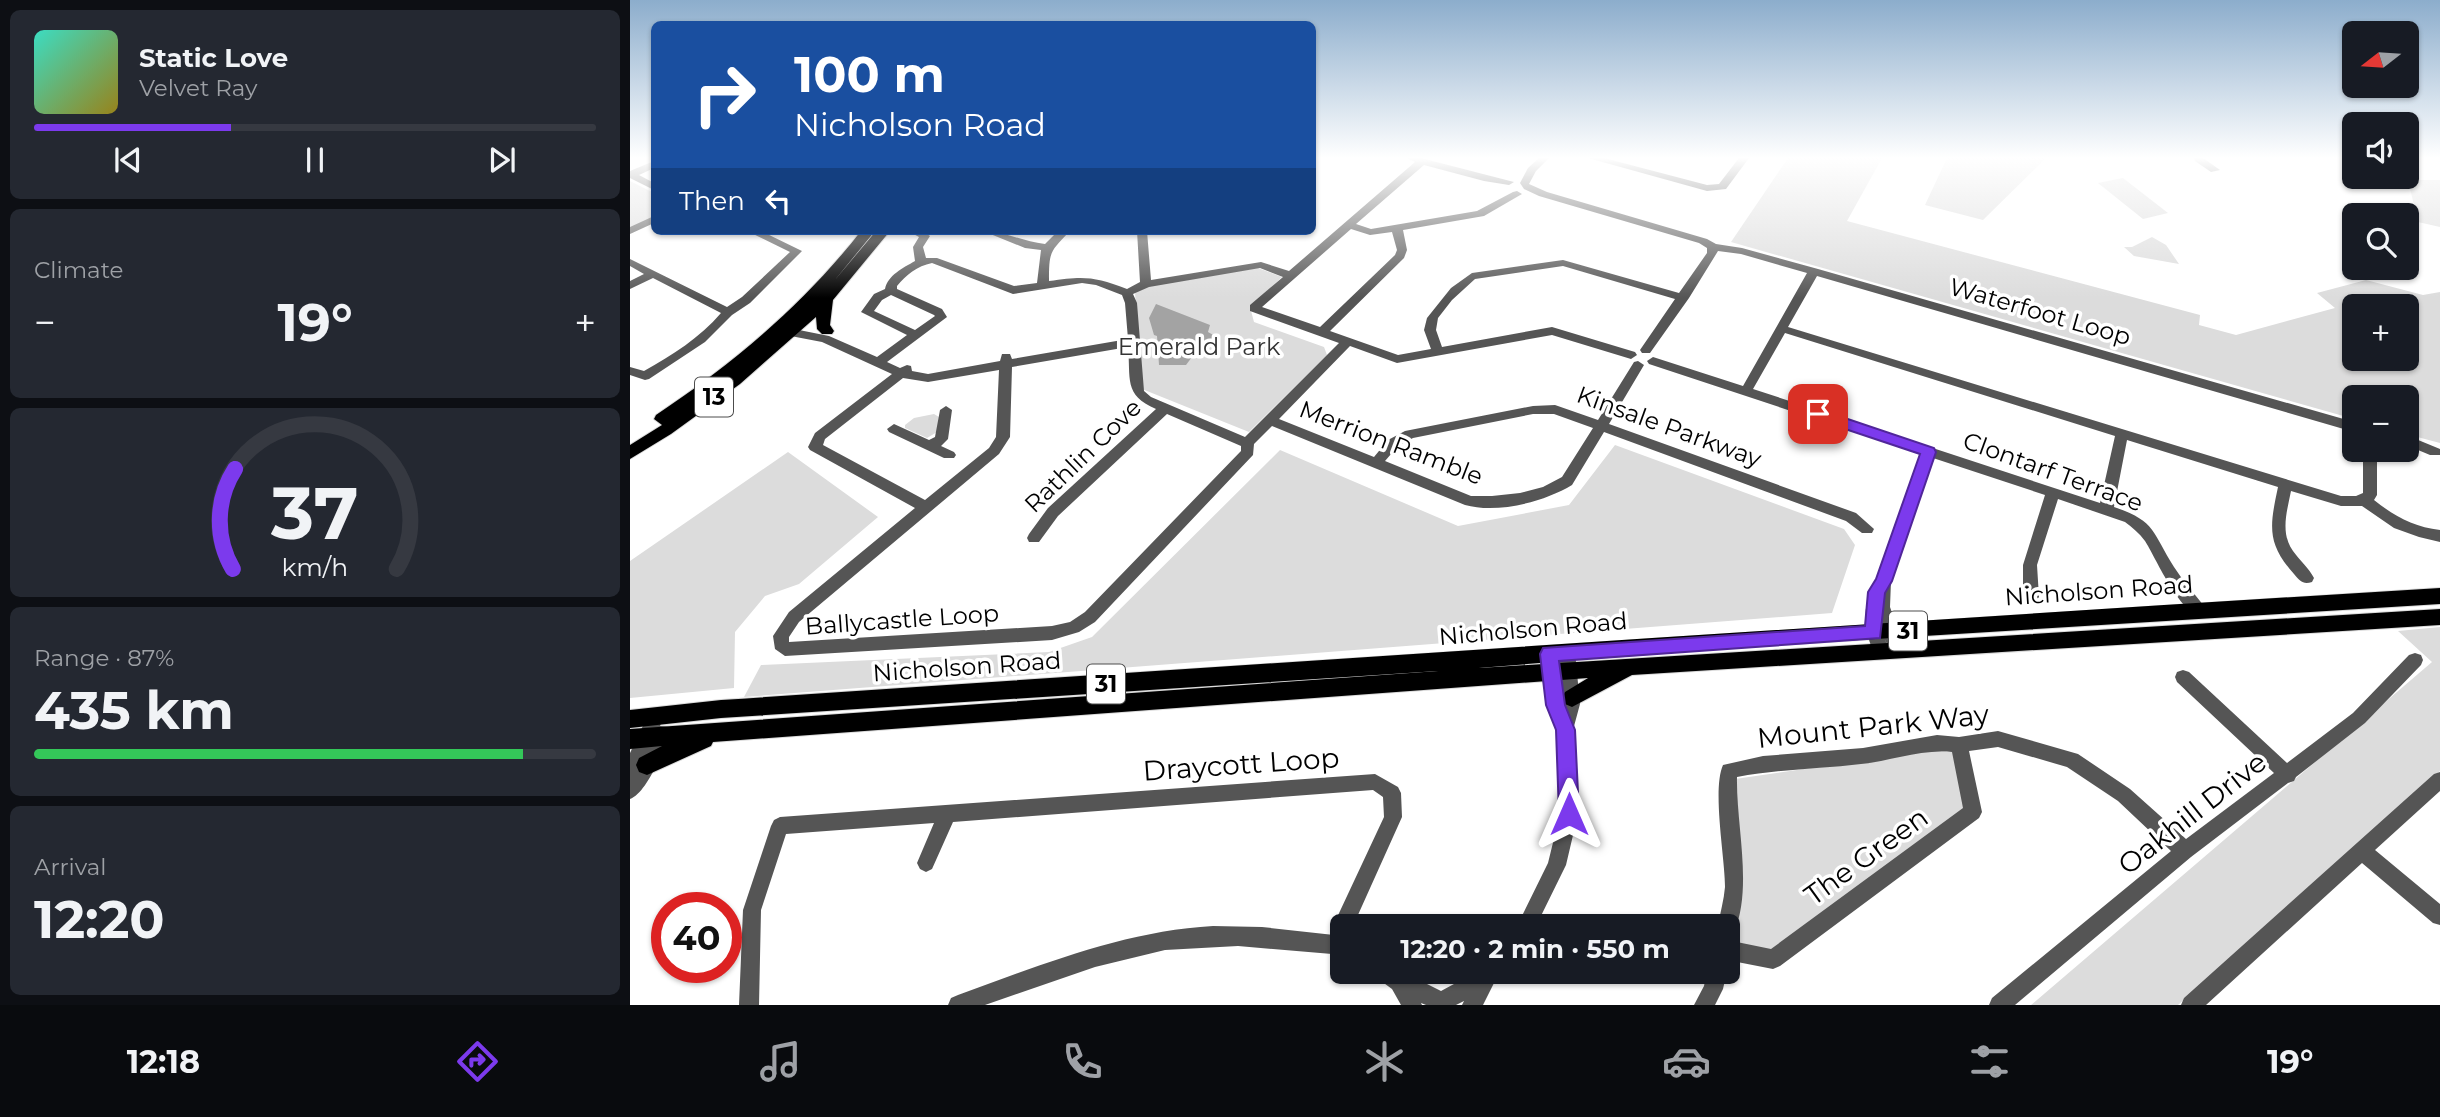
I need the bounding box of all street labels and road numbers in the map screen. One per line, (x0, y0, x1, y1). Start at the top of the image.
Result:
street label: Waterfoot Loop (1946, 272, 2134, 351)
road number: 13 (695, 378, 733, 416)
street label: Kinsale Parkway (1573, 380, 1765, 473)
street label: Rathlin Cove (1018, 393, 1147, 519)
street label: Merrion Ramble (1295, 394, 1487, 491)
street label: Clontarf Terrace (1959, 426, 2147, 518)
street label: Nicholson Road (2004, 569, 2194, 612)
street label: Ballycastle Loop (804, 598, 1000, 641)
street label: Nicholson Road (1438, 606, 1628, 651)
road number: 31 (1889, 611, 1927, 650)
street label: Nicholson Road (872, 645, 1062, 688)
road number: 31 (1087, 664, 1125, 704)
street label: Mount Park Way (1755, 697, 1991, 755)
street label: Draycott Loop (1142, 740, 1340, 788)
street label: Oakhill Drive (2111, 745, 2273, 881)
street label: The Green (1798, 800, 1934, 912)

